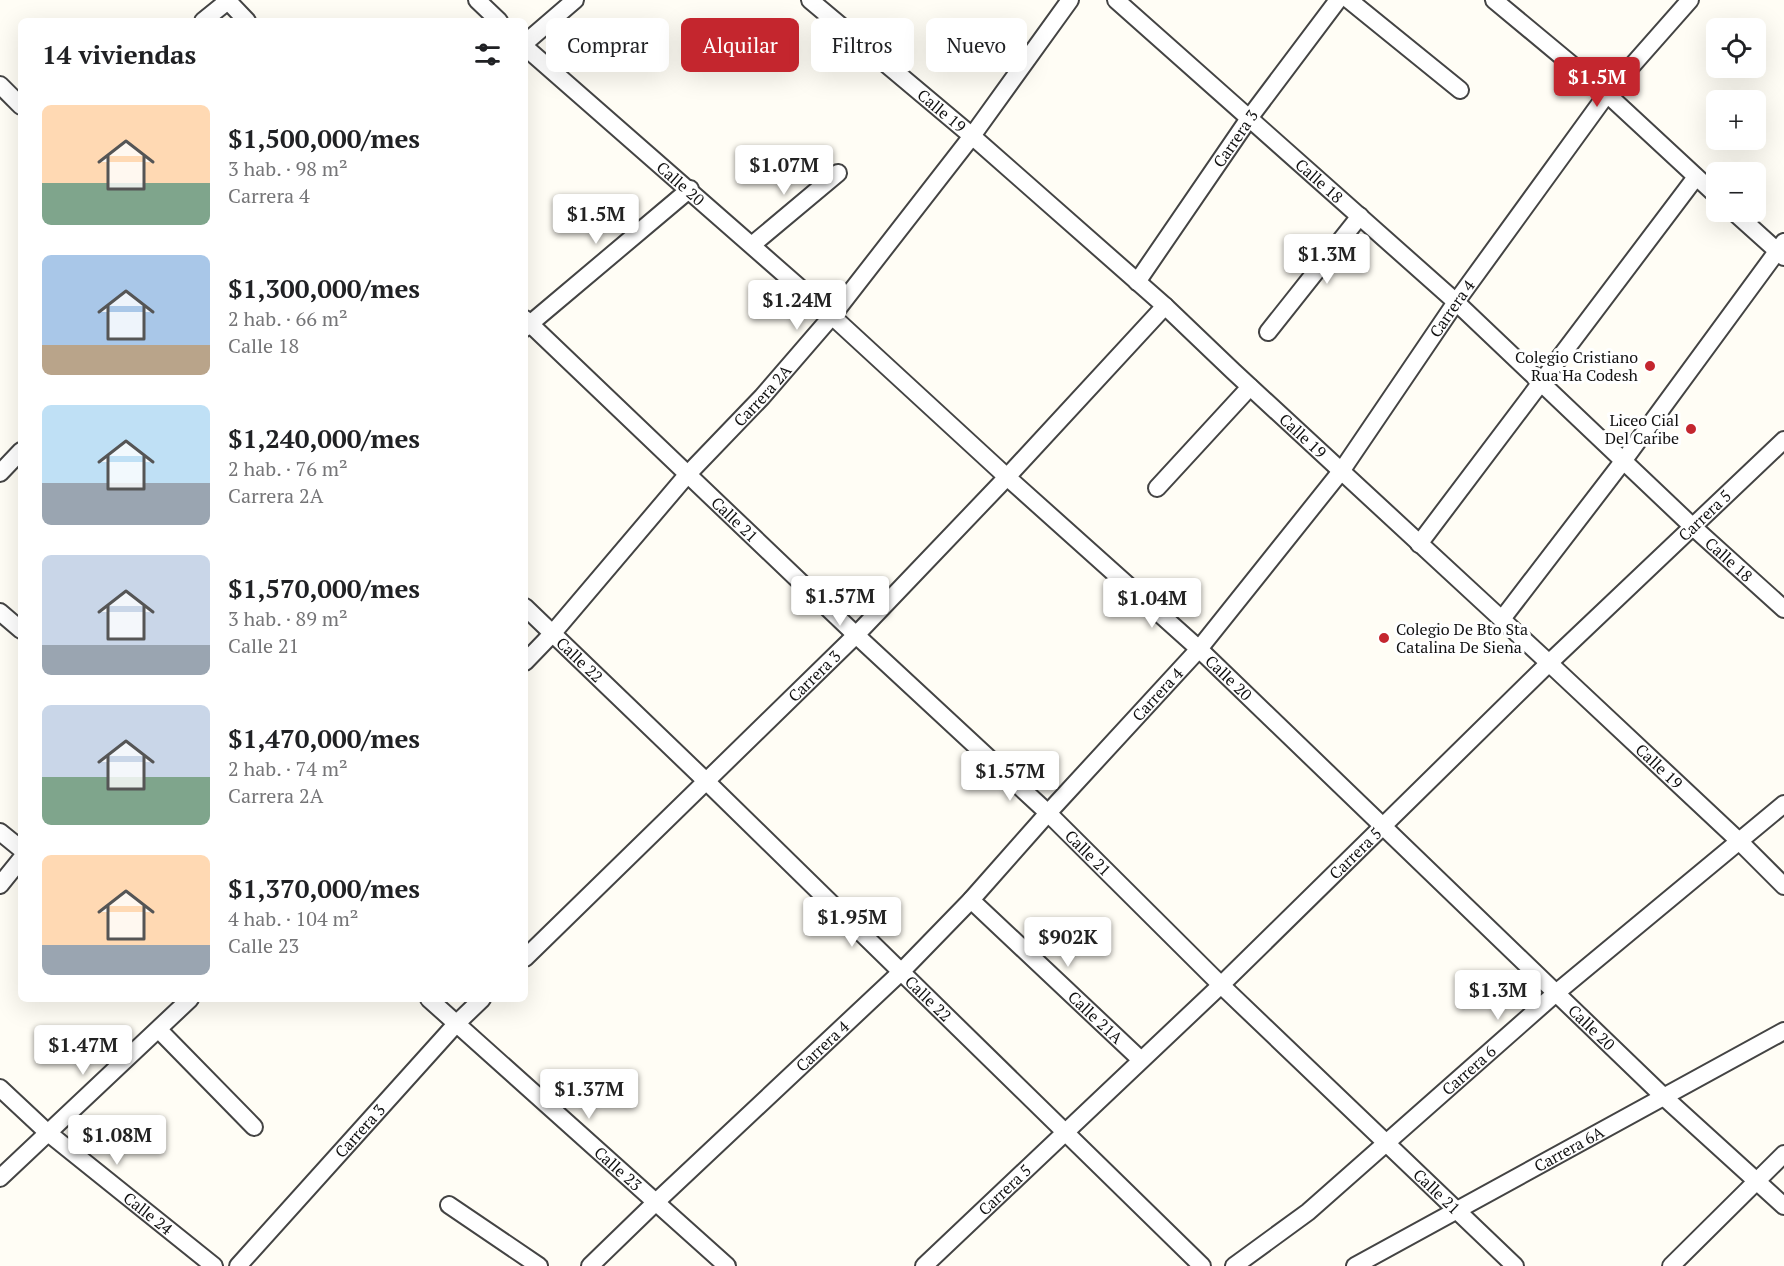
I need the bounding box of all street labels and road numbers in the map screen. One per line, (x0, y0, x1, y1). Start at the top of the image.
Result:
street label: Calle 19 (913, 84, 971, 137)
street label: Carrera 3 (1208, 105, 1263, 172)
street label: Calle 18 (1291, 153, 1348, 208)
street label: Calle 20 (652, 156, 709, 210)
street label: Carrera 4 (1424, 275, 1480, 342)
street label: Carrera 2A (729, 360, 796, 431)
street label: Calle 19 (1275, 408, 1331, 463)
street label: Carrera 5 (1673, 485, 1736, 546)
street label: Calle 21 (707, 492, 763, 547)
street label: Calle 18 (1700, 532, 1758, 587)
street label: Calle 22 (552, 632, 608, 687)
street label: Carrera 3 (783, 645, 845, 707)
street label: Calle 20 (1201, 650, 1257, 705)
street label: Carrera 4 (1127, 662, 1188, 726)
street label: Calle 19 (1631, 739, 1688, 794)
street label: Carrera 5 (1324, 822, 1386, 884)
street label: Calle 21 (1060, 825, 1116, 881)
street label: Calle 22 (900, 971, 956, 1026)
street label: Calle 21A (1063, 986, 1128, 1049)
street label: Calle 20 (1563, 1000, 1620, 1055)
street label: Carrera 4 (791, 1015, 854, 1076)
street label: Carrera 6 (1437, 1040, 1501, 1100)
street label: Carrera 3 (330, 1099, 390, 1162)
street label: Carrera 6A (1530, 1121, 1608, 1177)
street label: Calle 23 (590, 1141, 647, 1196)
street label: Carrera 5 (973, 1159, 1036, 1220)
street label: Calle 21 (1409, 1164, 1465, 1219)
street label: Calle 24 (119, 1187, 178, 1240)

